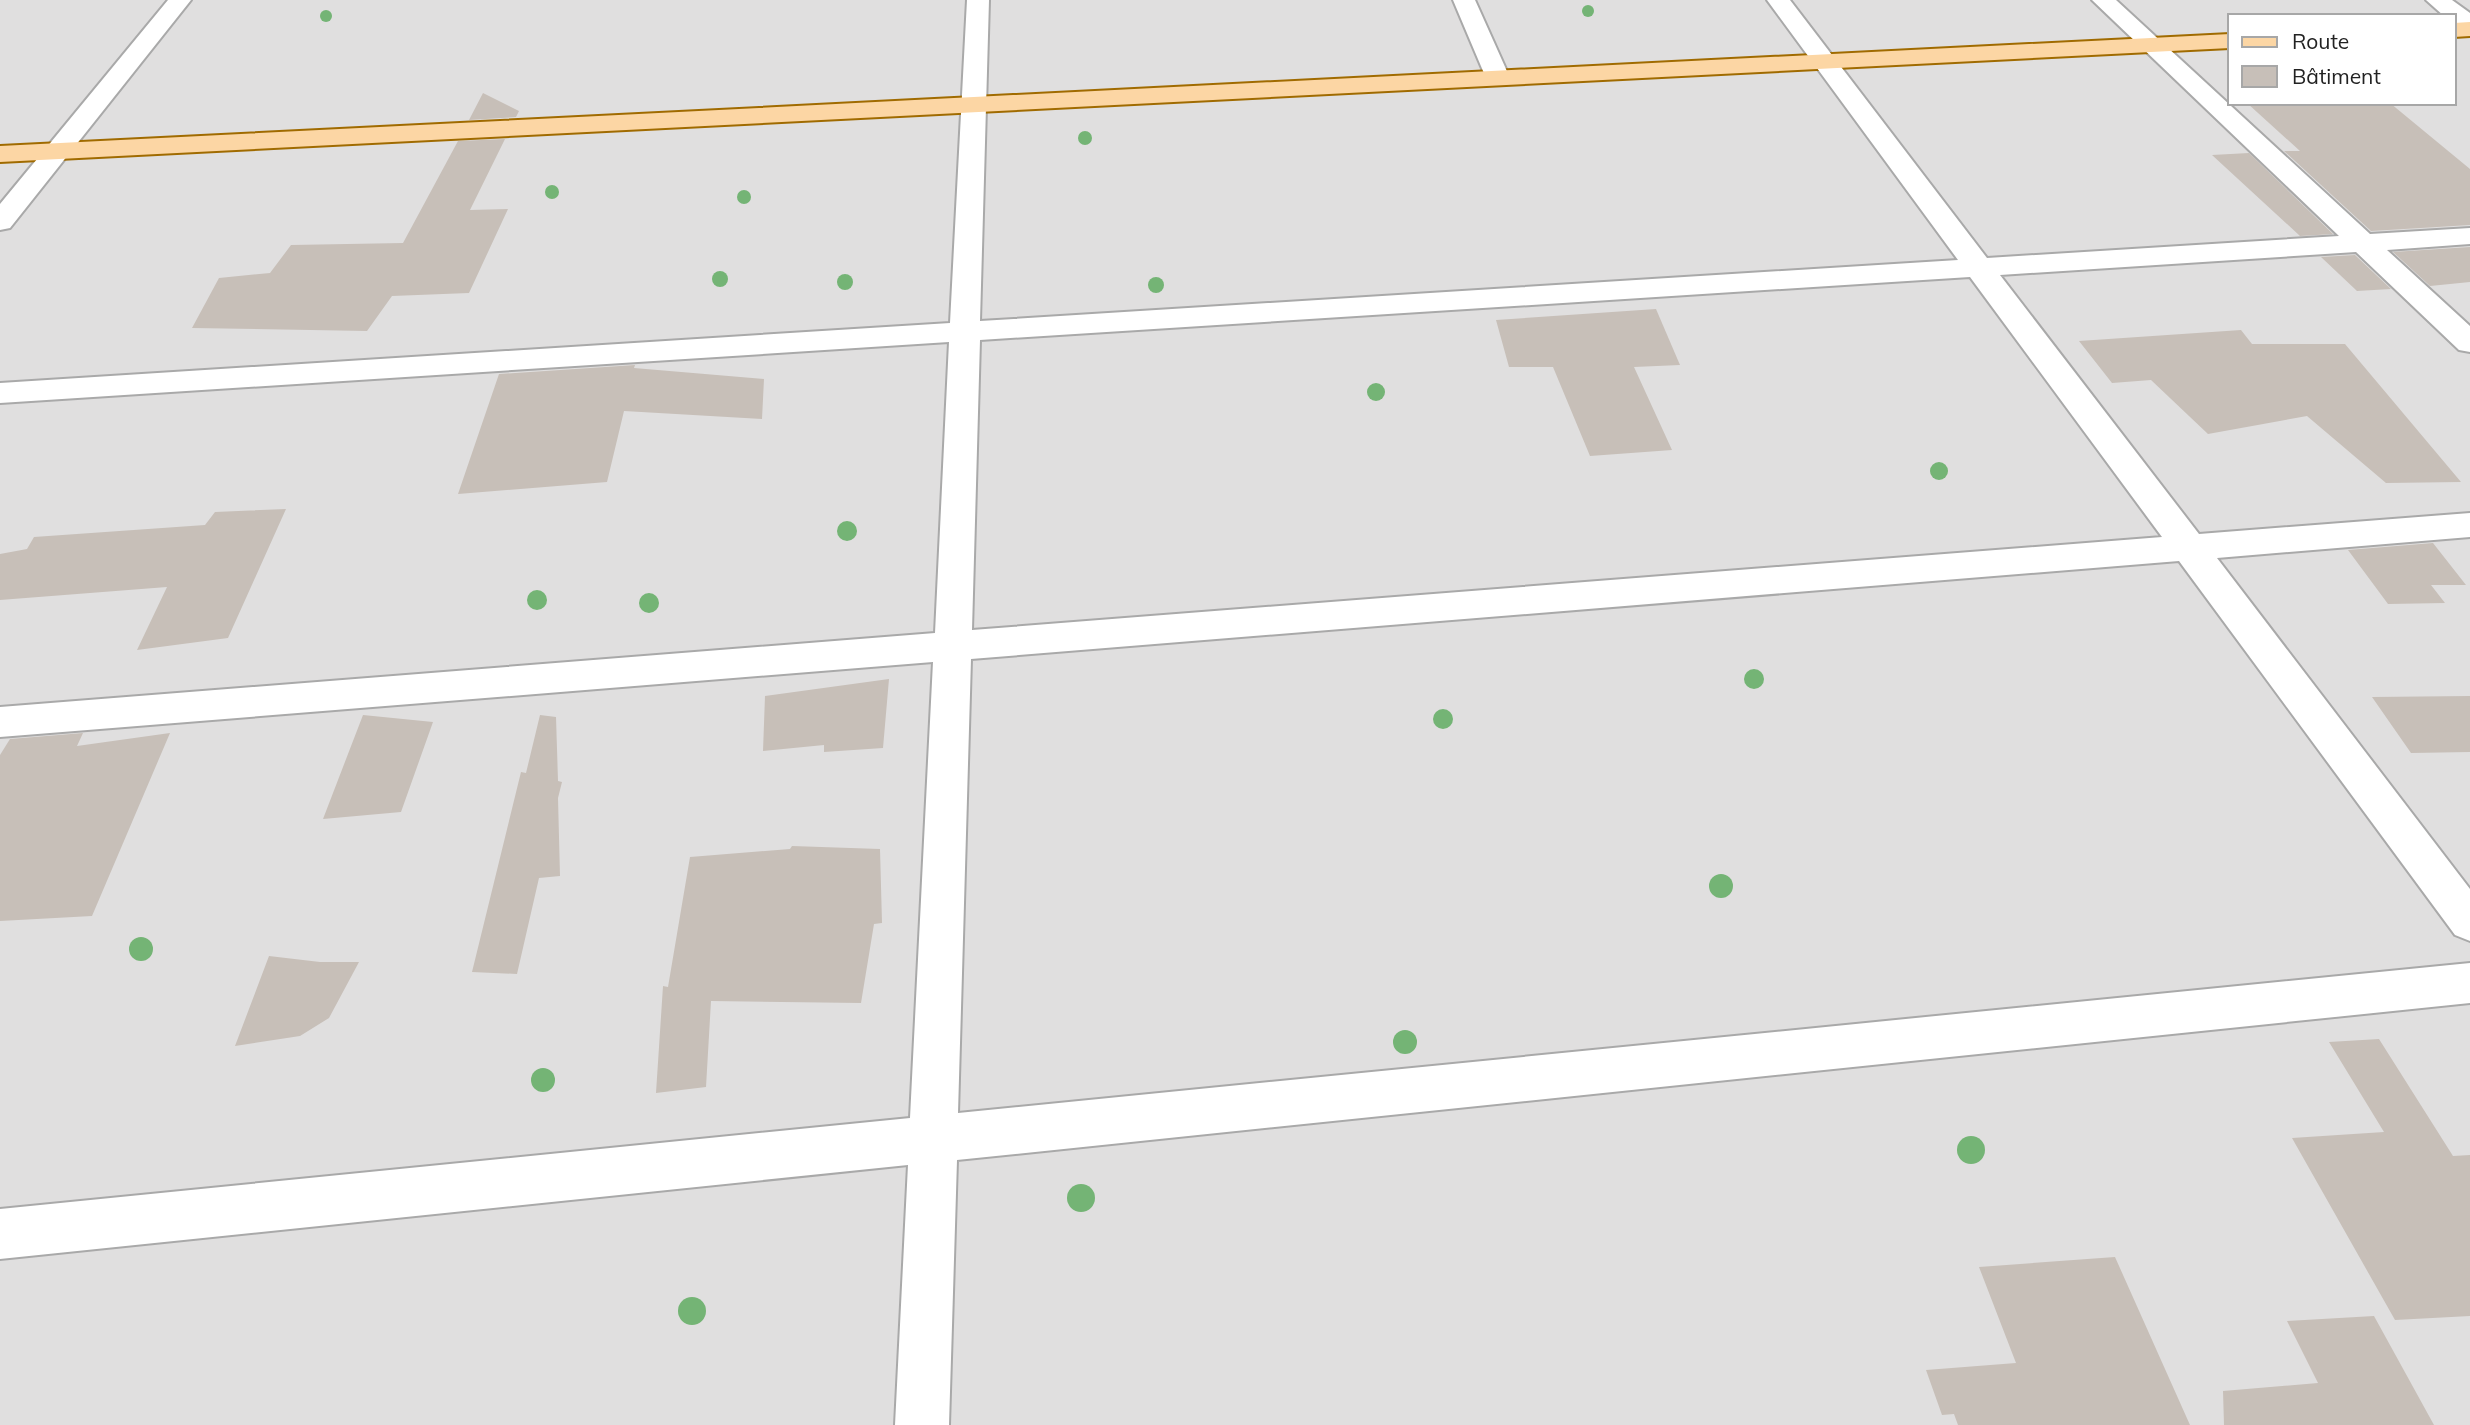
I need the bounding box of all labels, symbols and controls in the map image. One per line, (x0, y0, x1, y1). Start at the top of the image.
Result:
legend (2228, 14, 2456, 105)
text: Route (2292, 28, 2349, 54)
text: Bâtiment (2292, 63, 2381, 89)

